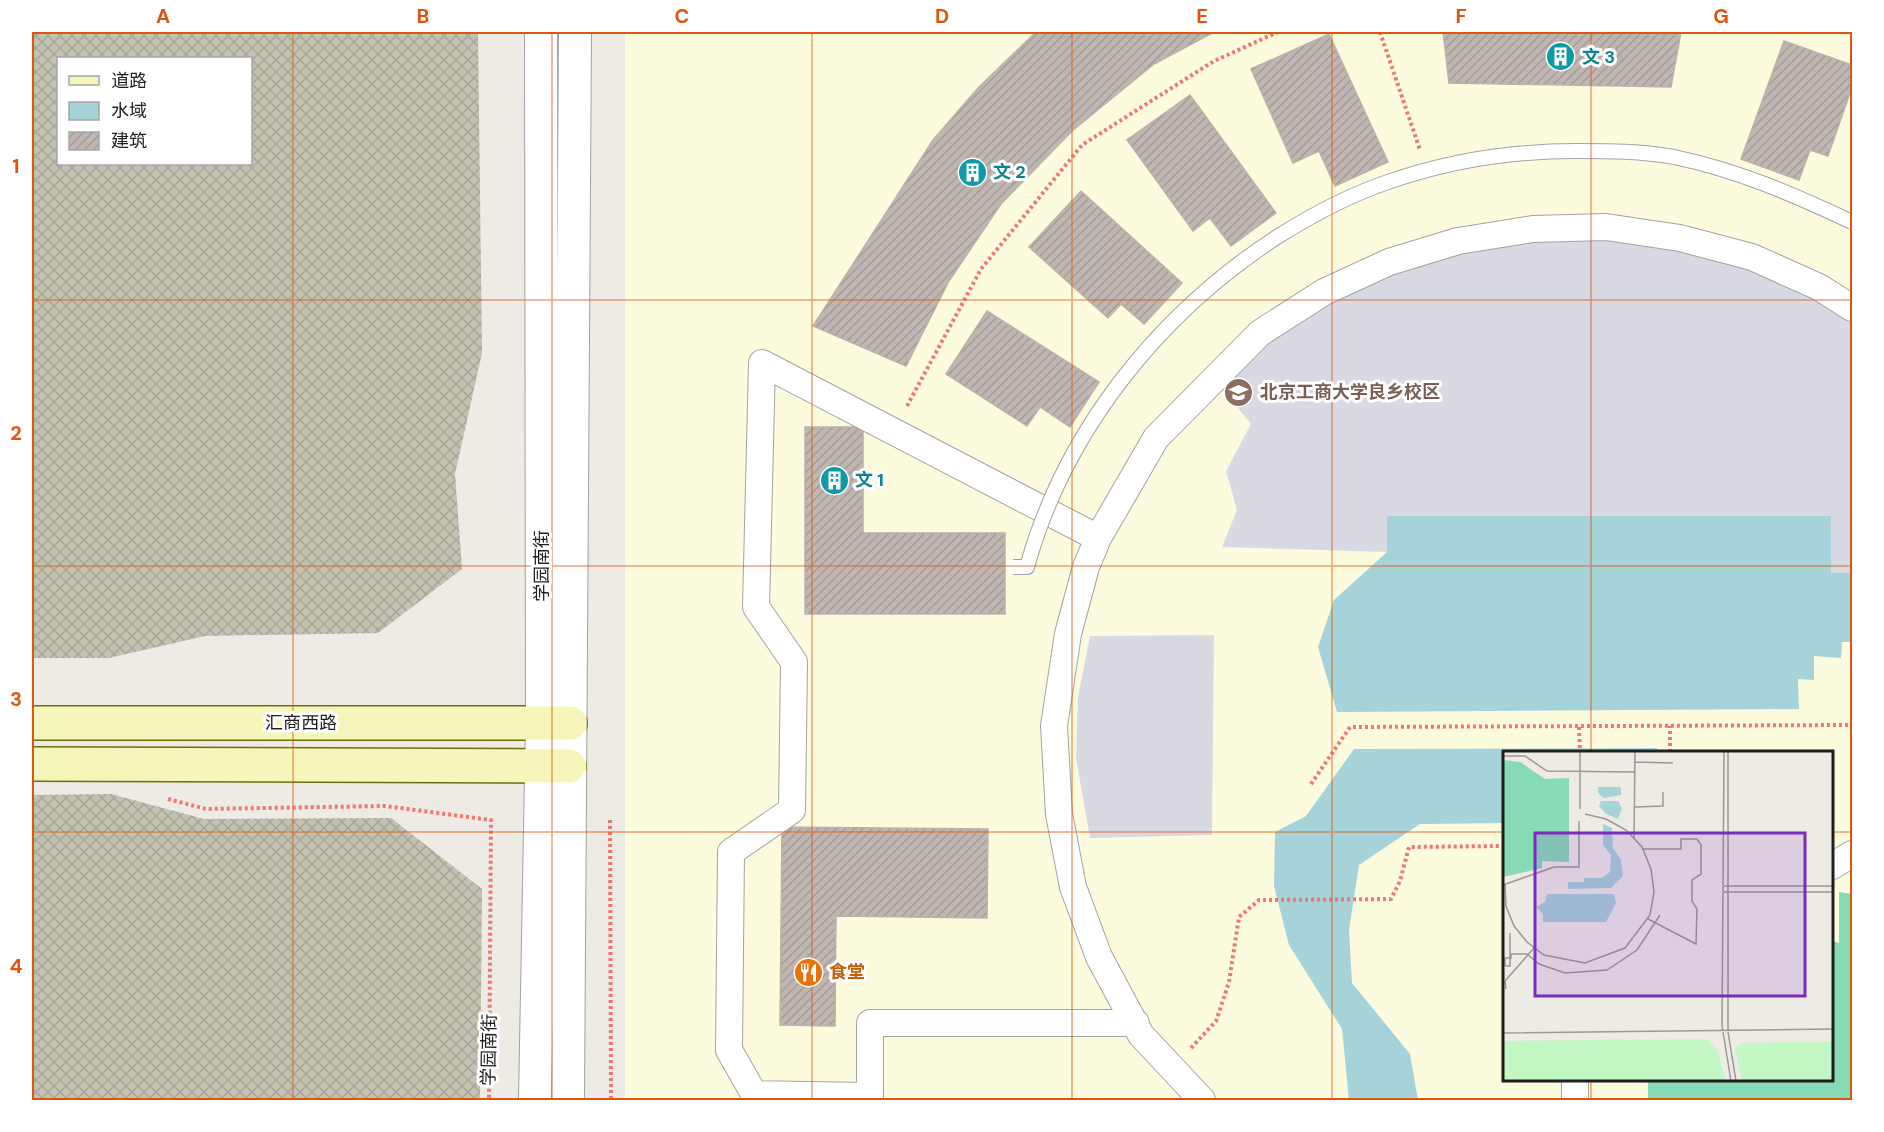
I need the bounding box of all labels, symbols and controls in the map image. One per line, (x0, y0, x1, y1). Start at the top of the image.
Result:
text: A (156, 3, 170, 29)
text: B (417, 3, 429, 29)
text: C (675, 3, 689, 29)
text: D (935, 3, 949, 29)
text: E (1196, 3, 1208, 29)
text: F (1455, 3, 1467, 29)
text: G (1713, 3, 1729, 29)
building icon: 文 3 (1545, 41, 1577, 73)
place label: 文 3 (1582, 45, 1615, 69)
legend (57, 57, 252, 165)
text: 道路 (111, 69, 147, 93)
text: 水域 (111, 99, 147, 123)
text: 建筑 (111, 129, 147, 153)
text: 1 (12, 153, 20, 179)
building icon: 文 2 (956, 156, 988, 188)
place label: 文 2 (993, 160, 1026, 184)
school or university icon: 北京工商大学良乡校区 (1223, 376, 1255, 408)
place label: 北京工商大学良乡校区 (1260, 380, 1440, 404)
text: 2 (10, 420, 22, 446)
building icon: 文 1 (818, 464, 850, 496)
place label: 文 1 (855, 468, 884, 492)
street label: 学园南街 (530, 530, 554, 602)
text: 3 (10, 686, 22, 712)
street label: 汇商西路 (265, 711, 337, 735)
inset map (1503, 751, 1833, 1081)
text: 4 (10, 953, 23, 979)
restaurant icon: 食堂 (792, 956, 824, 988)
place label: 食堂 (829, 960, 865, 984)
street label: 学园南街 (476, 1014, 502, 1086)

